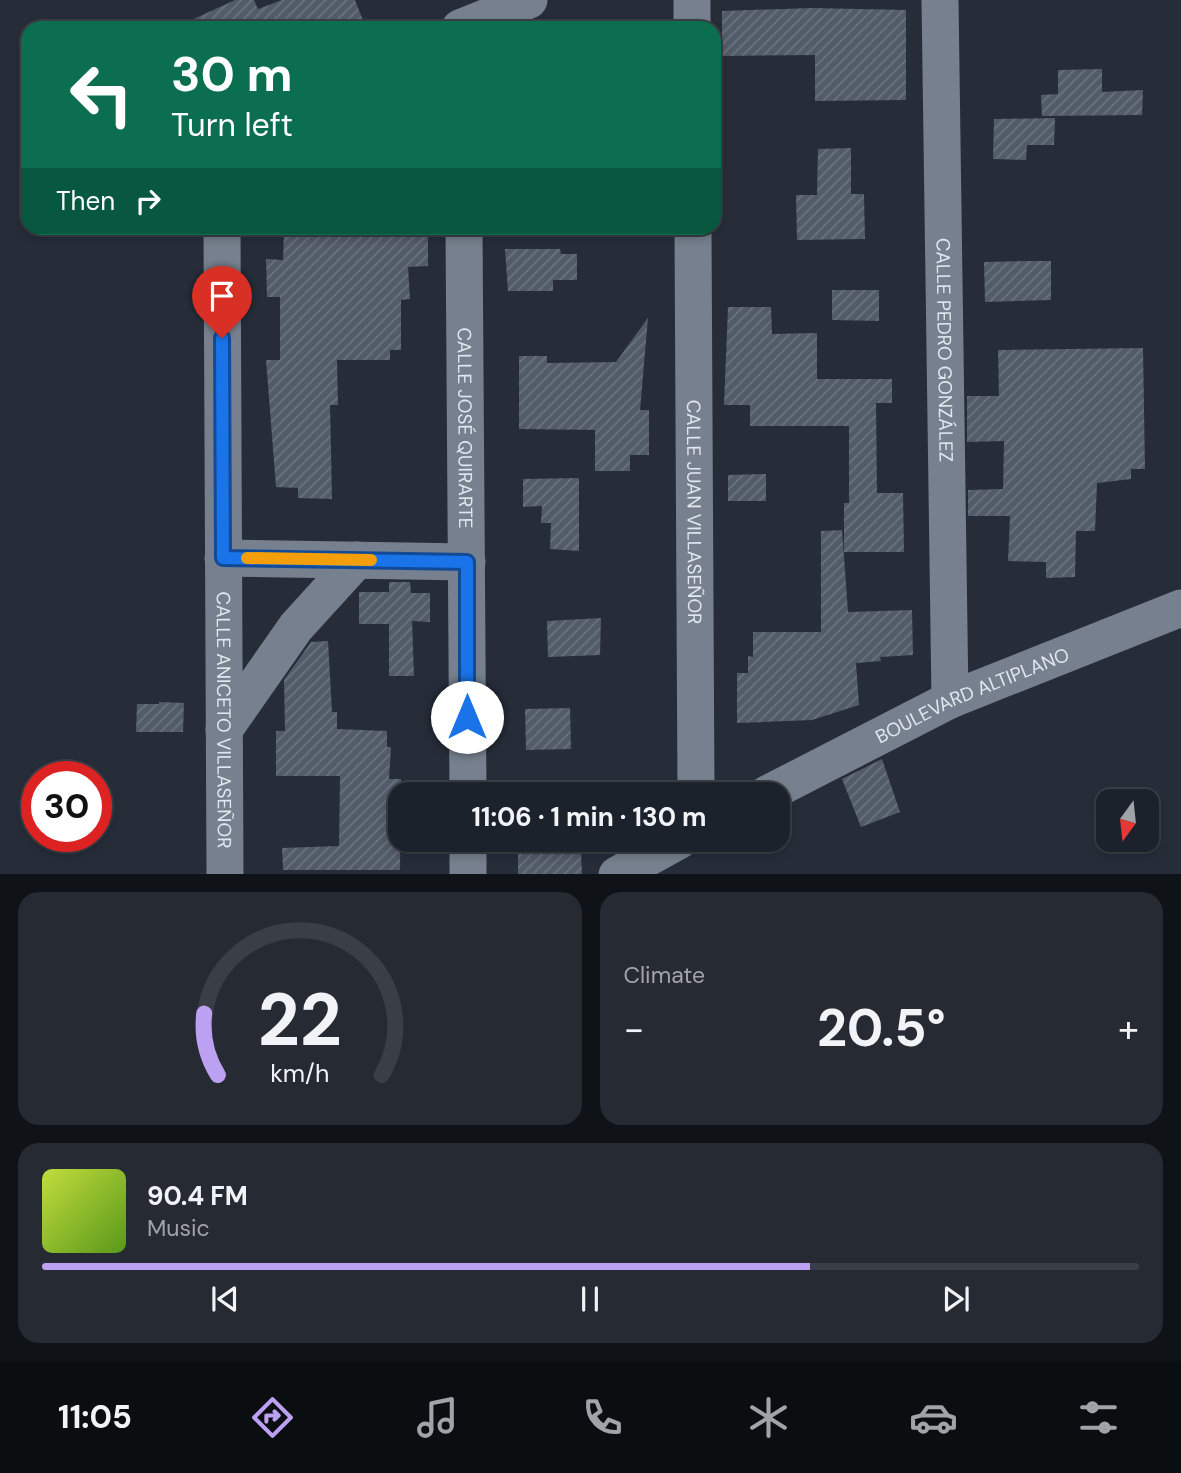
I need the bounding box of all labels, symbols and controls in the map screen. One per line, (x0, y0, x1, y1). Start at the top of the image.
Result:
text: 30 m (171, 42, 293, 106)
icon: left (56, 49, 147, 140)
text: Turn left (171, 104, 293, 146)
icon: right (129, 182, 167, 220)
text: Then (56, 184, 115, 218)
street label: CALLE PEDRO GONZÁLEZ (931, 238, 959, 462)
pin (192, 266, 252, 338)
icon: arrive (203, 277, 241, 315)
street label: CALLE JOSÉ QUIRARTE (452, 327, 479, 529)
street label: CALLE JUAN VILLASEÑOR (681, 400, 708, 624)
street label: CALLE ANICETO VILLASEÑOR (211, 591, 237, 849)
street label: BOULEVARD ALTIPLANO (871, 641, 1073, 749)
position arrow (430, 680, 504, 754)
speed limit sign: 30 (21, 761, 112, 852)
north arrow (1096, 789, 1158, 852)
map controls (1096, 789, 1159, 852)
text: 11:06 · 1 min · 130 m (471, 800, 707, 834)
text: Climate (624, 960, 705, 990)
text: 22 (258, 973, 342, 1068)
text: 20.5° (817, 994, 946, 1062)
text: − (624, 1004, 644, 1054)
text: + (1118, 1004, 1139, 1054)
text: km/h (270, 1056, 329, 1089)
text: 90.4 FM (147, 1179, 248, 1213)
text: Music (147, 1213, 210, 1243)
icon: previous (206, 1280, 244, 1318)
icon: pause (571, 1280, 609, 1318)
icon: next (937, 1280, 975, 1318)
icon: directions (248, 1393, 297, 1442)
icon: music (413, 1393, 462, 1442)
icon: phone (578, 1393, 627, 1442)
icon: climate (744, 1393, 793, 1442)
icon: car (909, 1393, 958, 1442)
icon: filters (1074, 1393, 1123, 1442)
text: 11:05 (58, 1396, 132, 1438)

